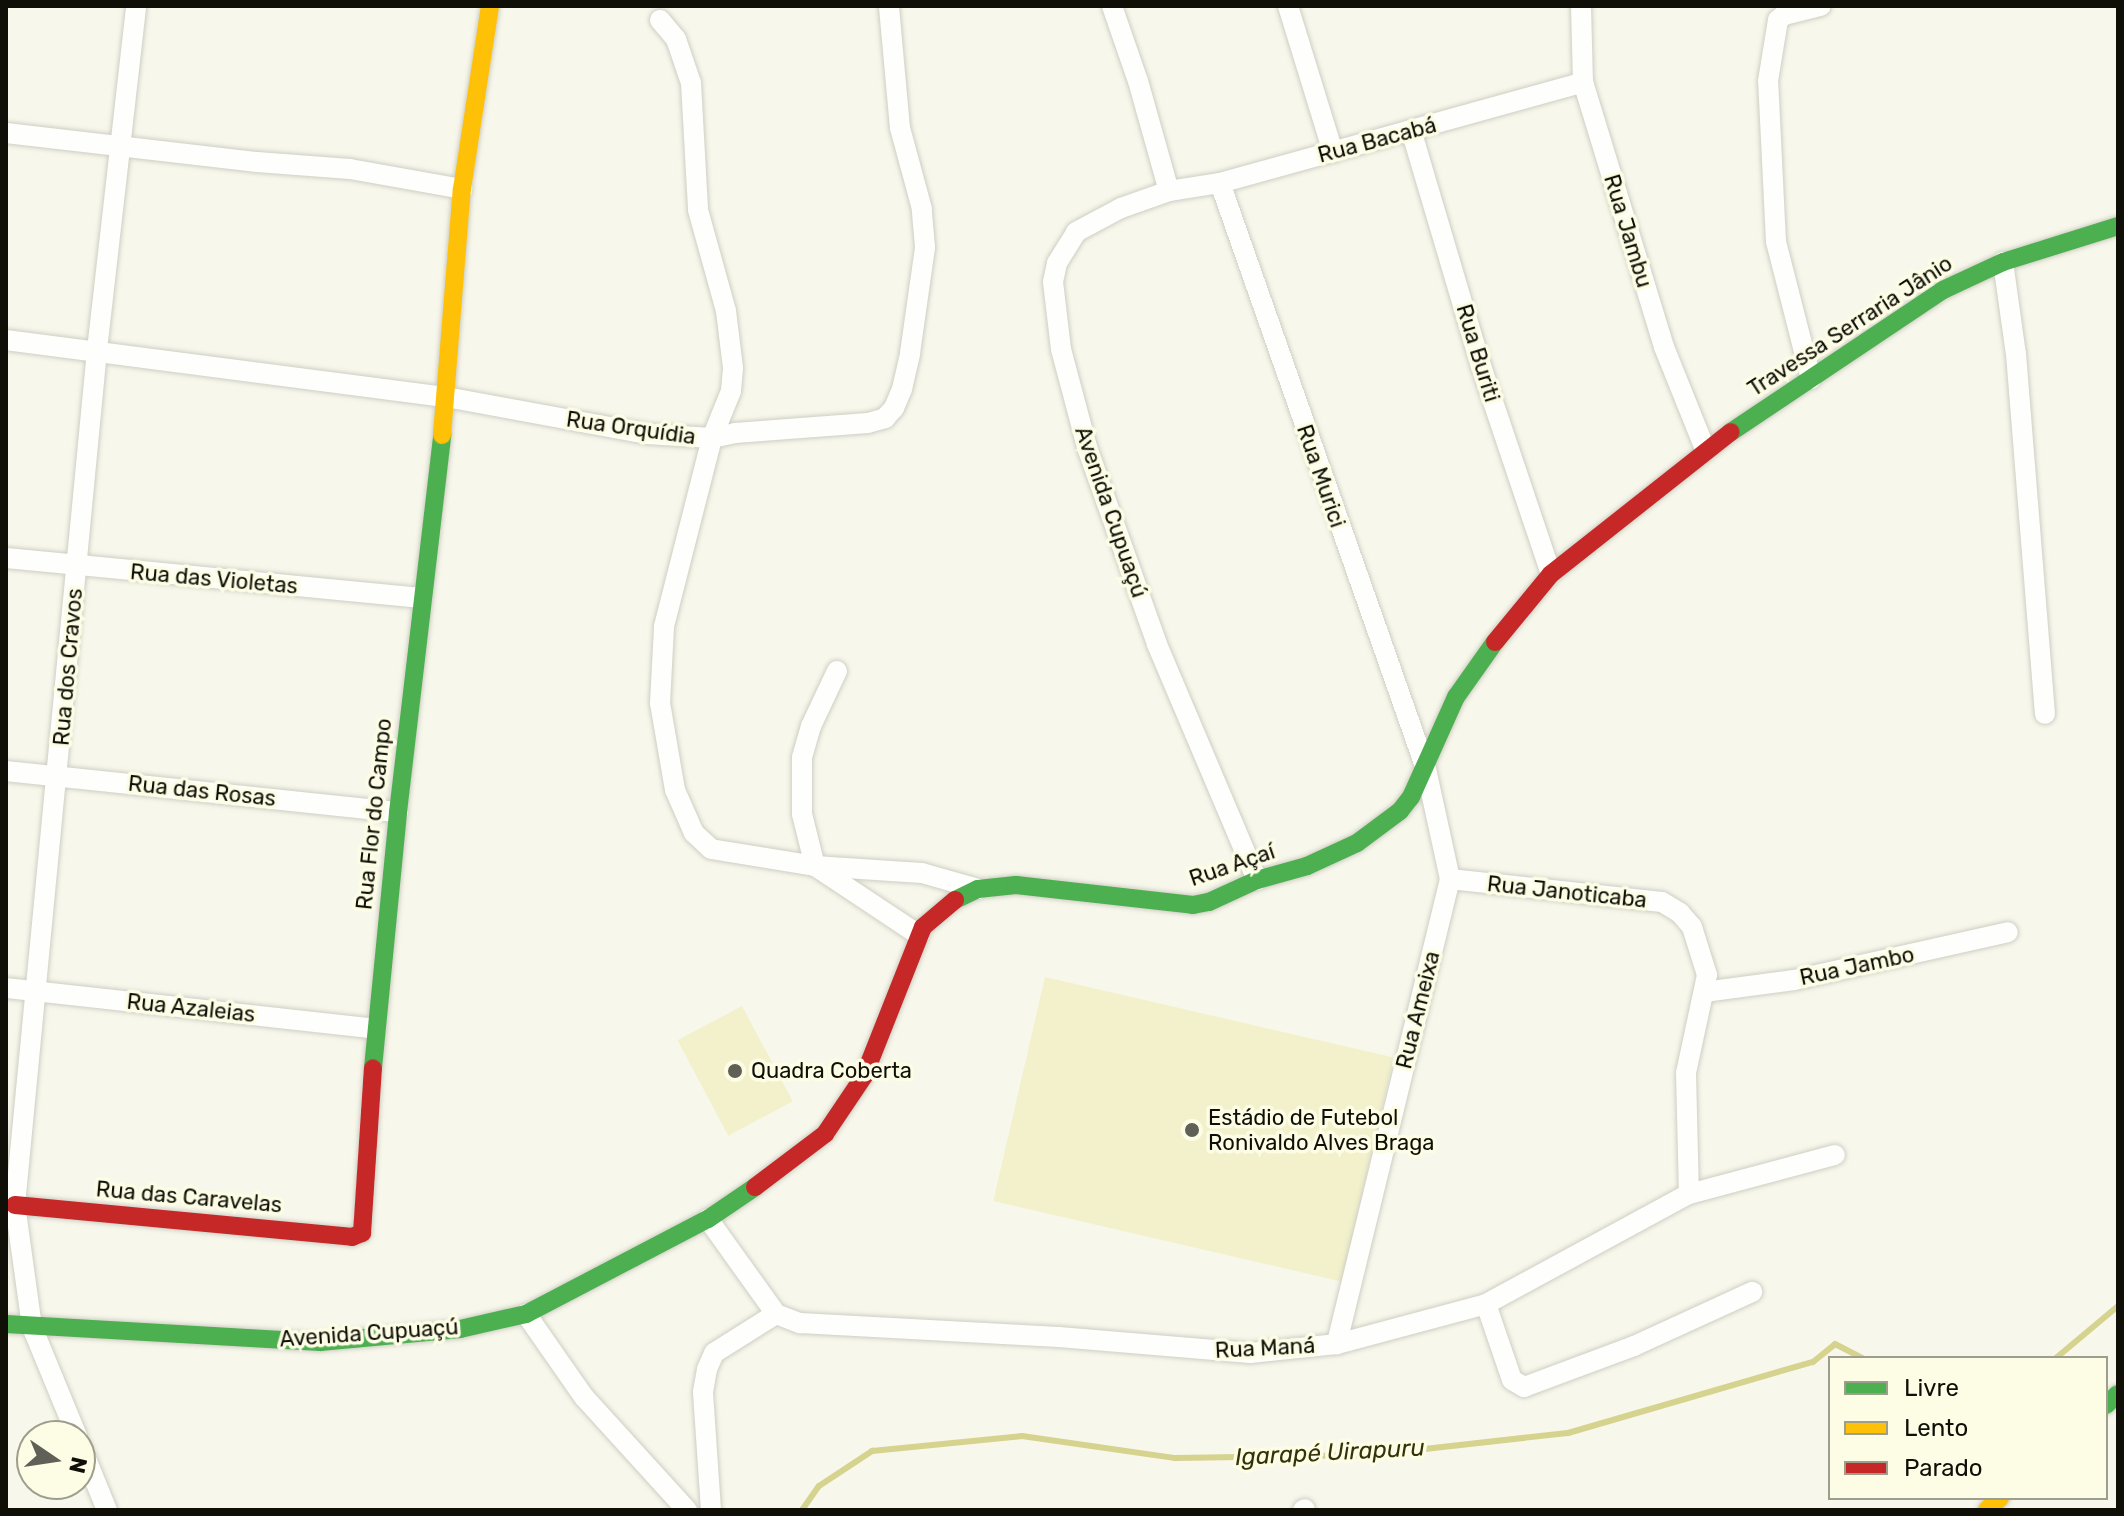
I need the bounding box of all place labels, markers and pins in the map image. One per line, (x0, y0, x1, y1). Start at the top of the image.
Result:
place label: Quadra Coberta (751, 1058, 912, 1084)
marker: Quadra Coberta (726, 1062, 744, 1080)
place label: Estádio de Futebol Ronivaldo Alves Braga (1208, 1104, 1435, 1156)
marker: Estádio de Futebol Ronivaldo Alves Braga (1183, 1121, 1201, 1139)

